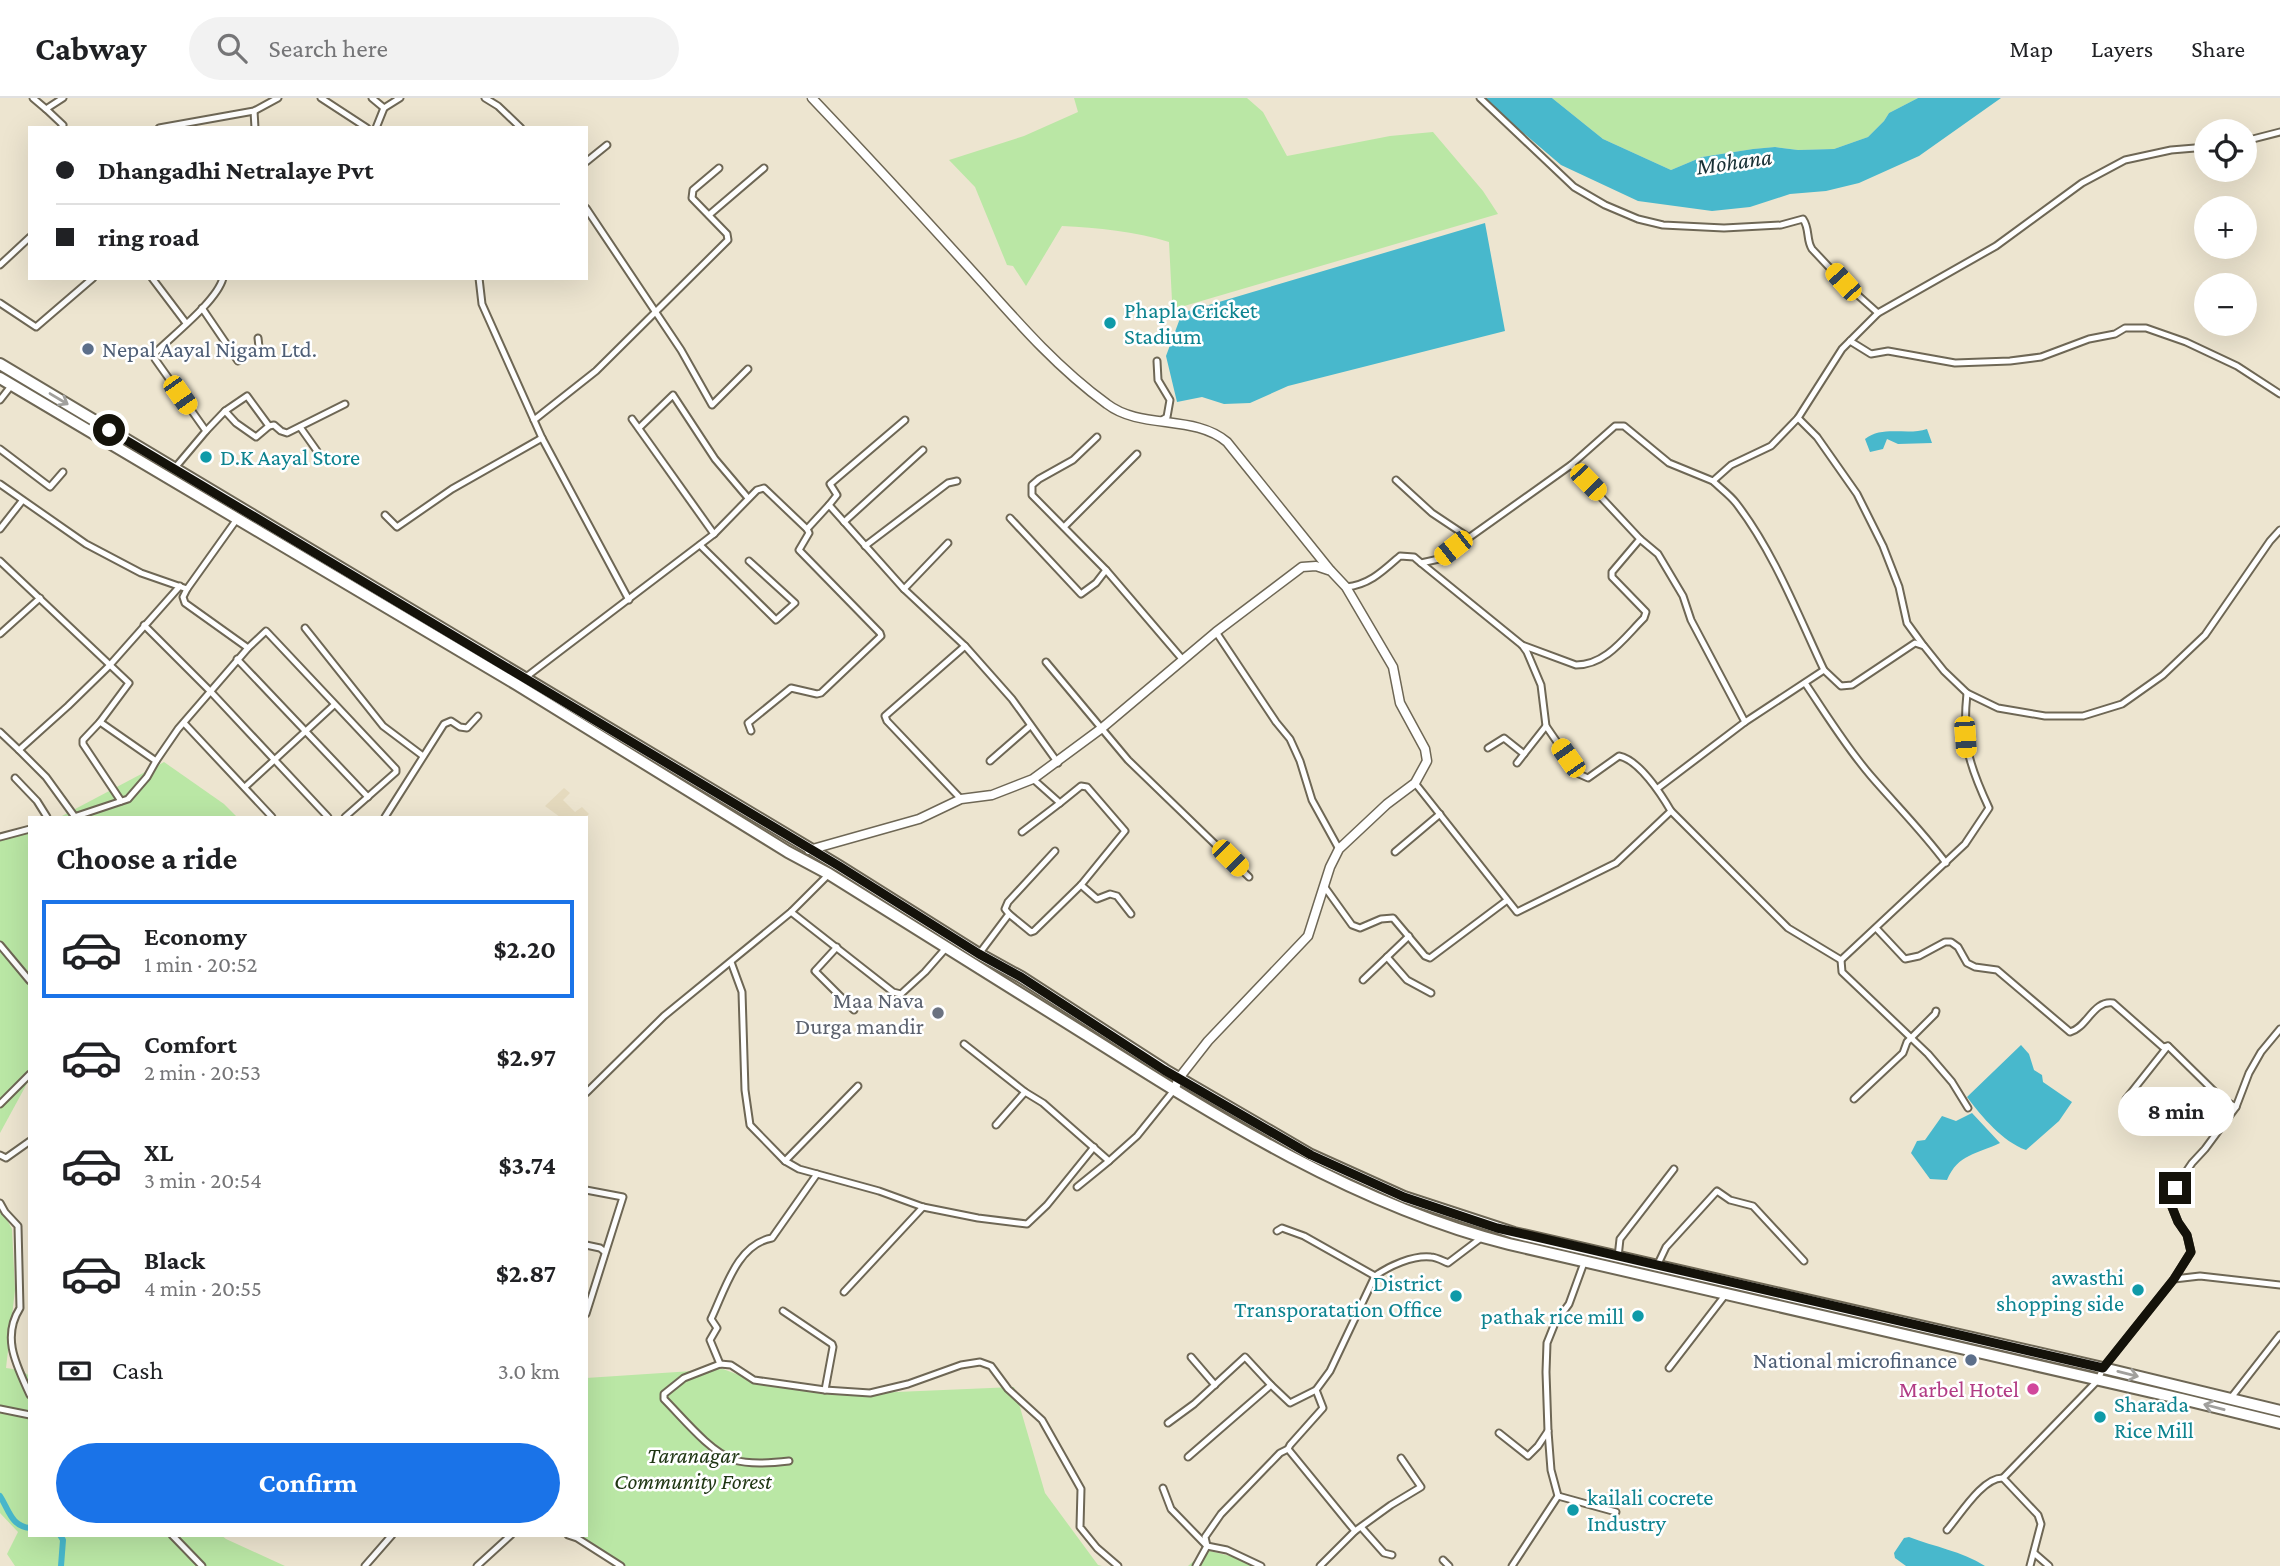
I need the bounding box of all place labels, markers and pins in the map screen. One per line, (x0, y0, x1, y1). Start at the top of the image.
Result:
place label: Phapla Cricket Stadium (1124, 297, 1258, 349)
marker: Phapla Cricket Stadium (1102, 315, 1118, 331)
place label: Nepal Aayal Nigam Ltd. (102, 336, 317, 362)
marker: Nepal Aayal Nigam Ltd. (80, 341, 96, 357)
place label: D.K Aayal Store (220, 444, 360, 470)
marker: D.K Aayal Store (198, 449, 214, 465)
place label: Maa Nava Durga mandir (795, 987, 924, 1039)
marker: Maa Nava Durga mandir (930, 1005, 946, 1021)
place label: awasthi shopping side (1996, 1264, 2124, 1316)
place label: District Transporatation Office (1234, 1270, 1442, 1322)
marker: awasthi shopping side (2130, 1282, 2146, 1298)
marker: District Transporatation Office (1448, 1288, 1464, 1304)
place label: pathak rice mill (1481, 1303, 1624, 1329)
marker: pathak rice mill (1630, 1308, 1646, 1324)
place label: National microfinance (1753, 1347, 1957, 1373)
marker: National microfinance (1963, 1352, 1979, 1368)
place label: Marbel Hotel (1899, 1376, 2019, 1402)
marker: Marbel Hotel (2025, 1381, 2041, 1397)
place label: Sharada Rice Mill (2114, 1391, 2194, 1443)
marker: Sharada Rice Mill (2092, 1409, 2108, 1425)
place label: kailali cocrete Industry (1587, 1484, 1713, 1536)
marker: kailali cocrete Industry (1565, 1502, 1581, 1518)

